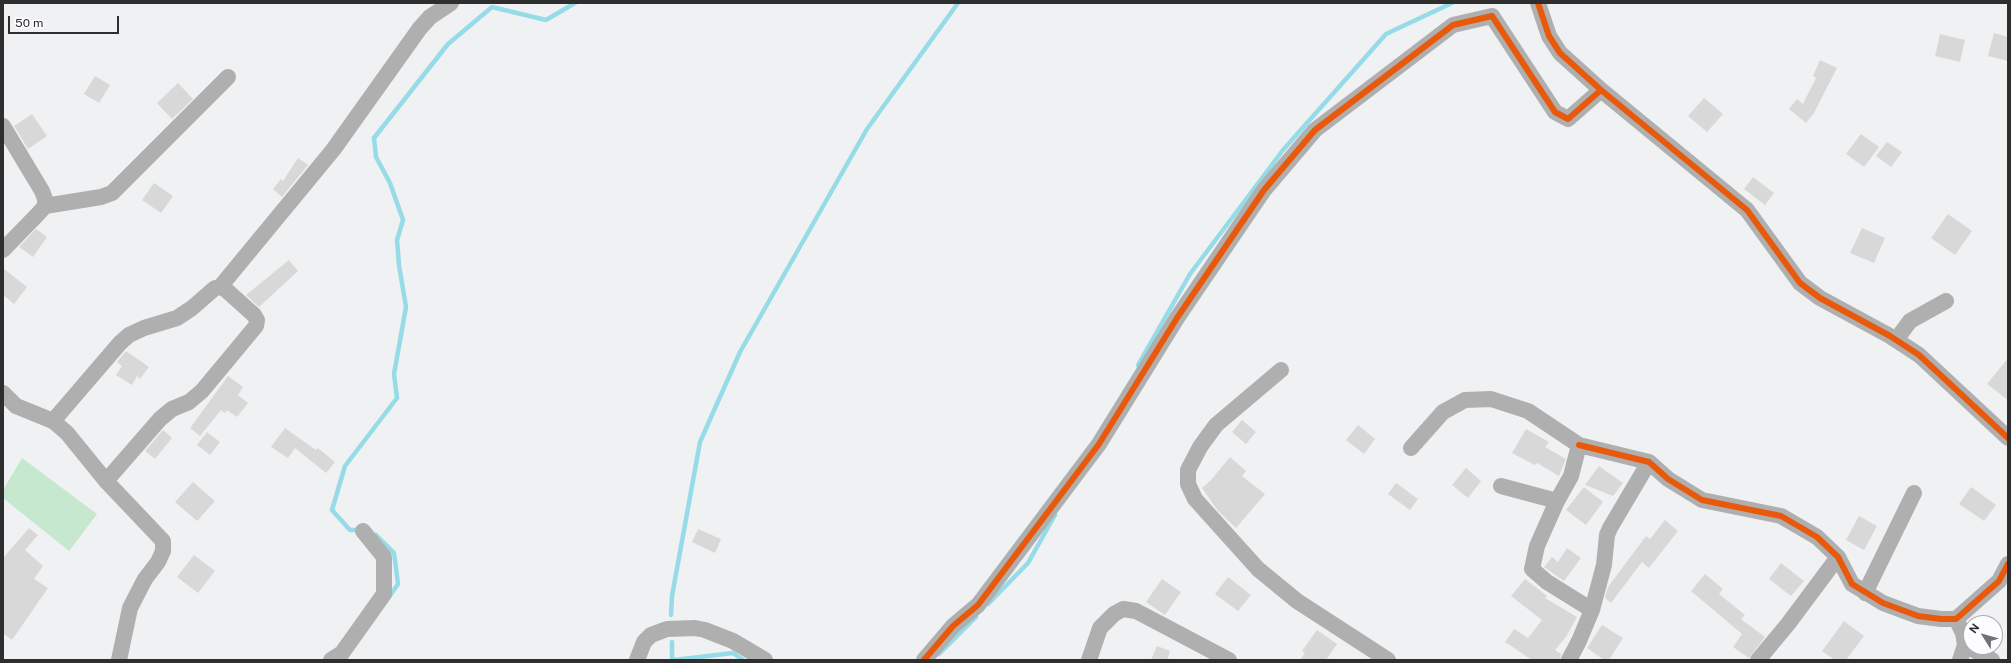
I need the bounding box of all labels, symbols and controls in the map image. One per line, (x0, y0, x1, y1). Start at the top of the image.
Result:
scale bar (10, 8, 121, 34)
text: 50 m (15, 16, 43, 30)
north arrow (1963, 615, 2003, 655)
text: N (1967, 621, 1982, 635)

